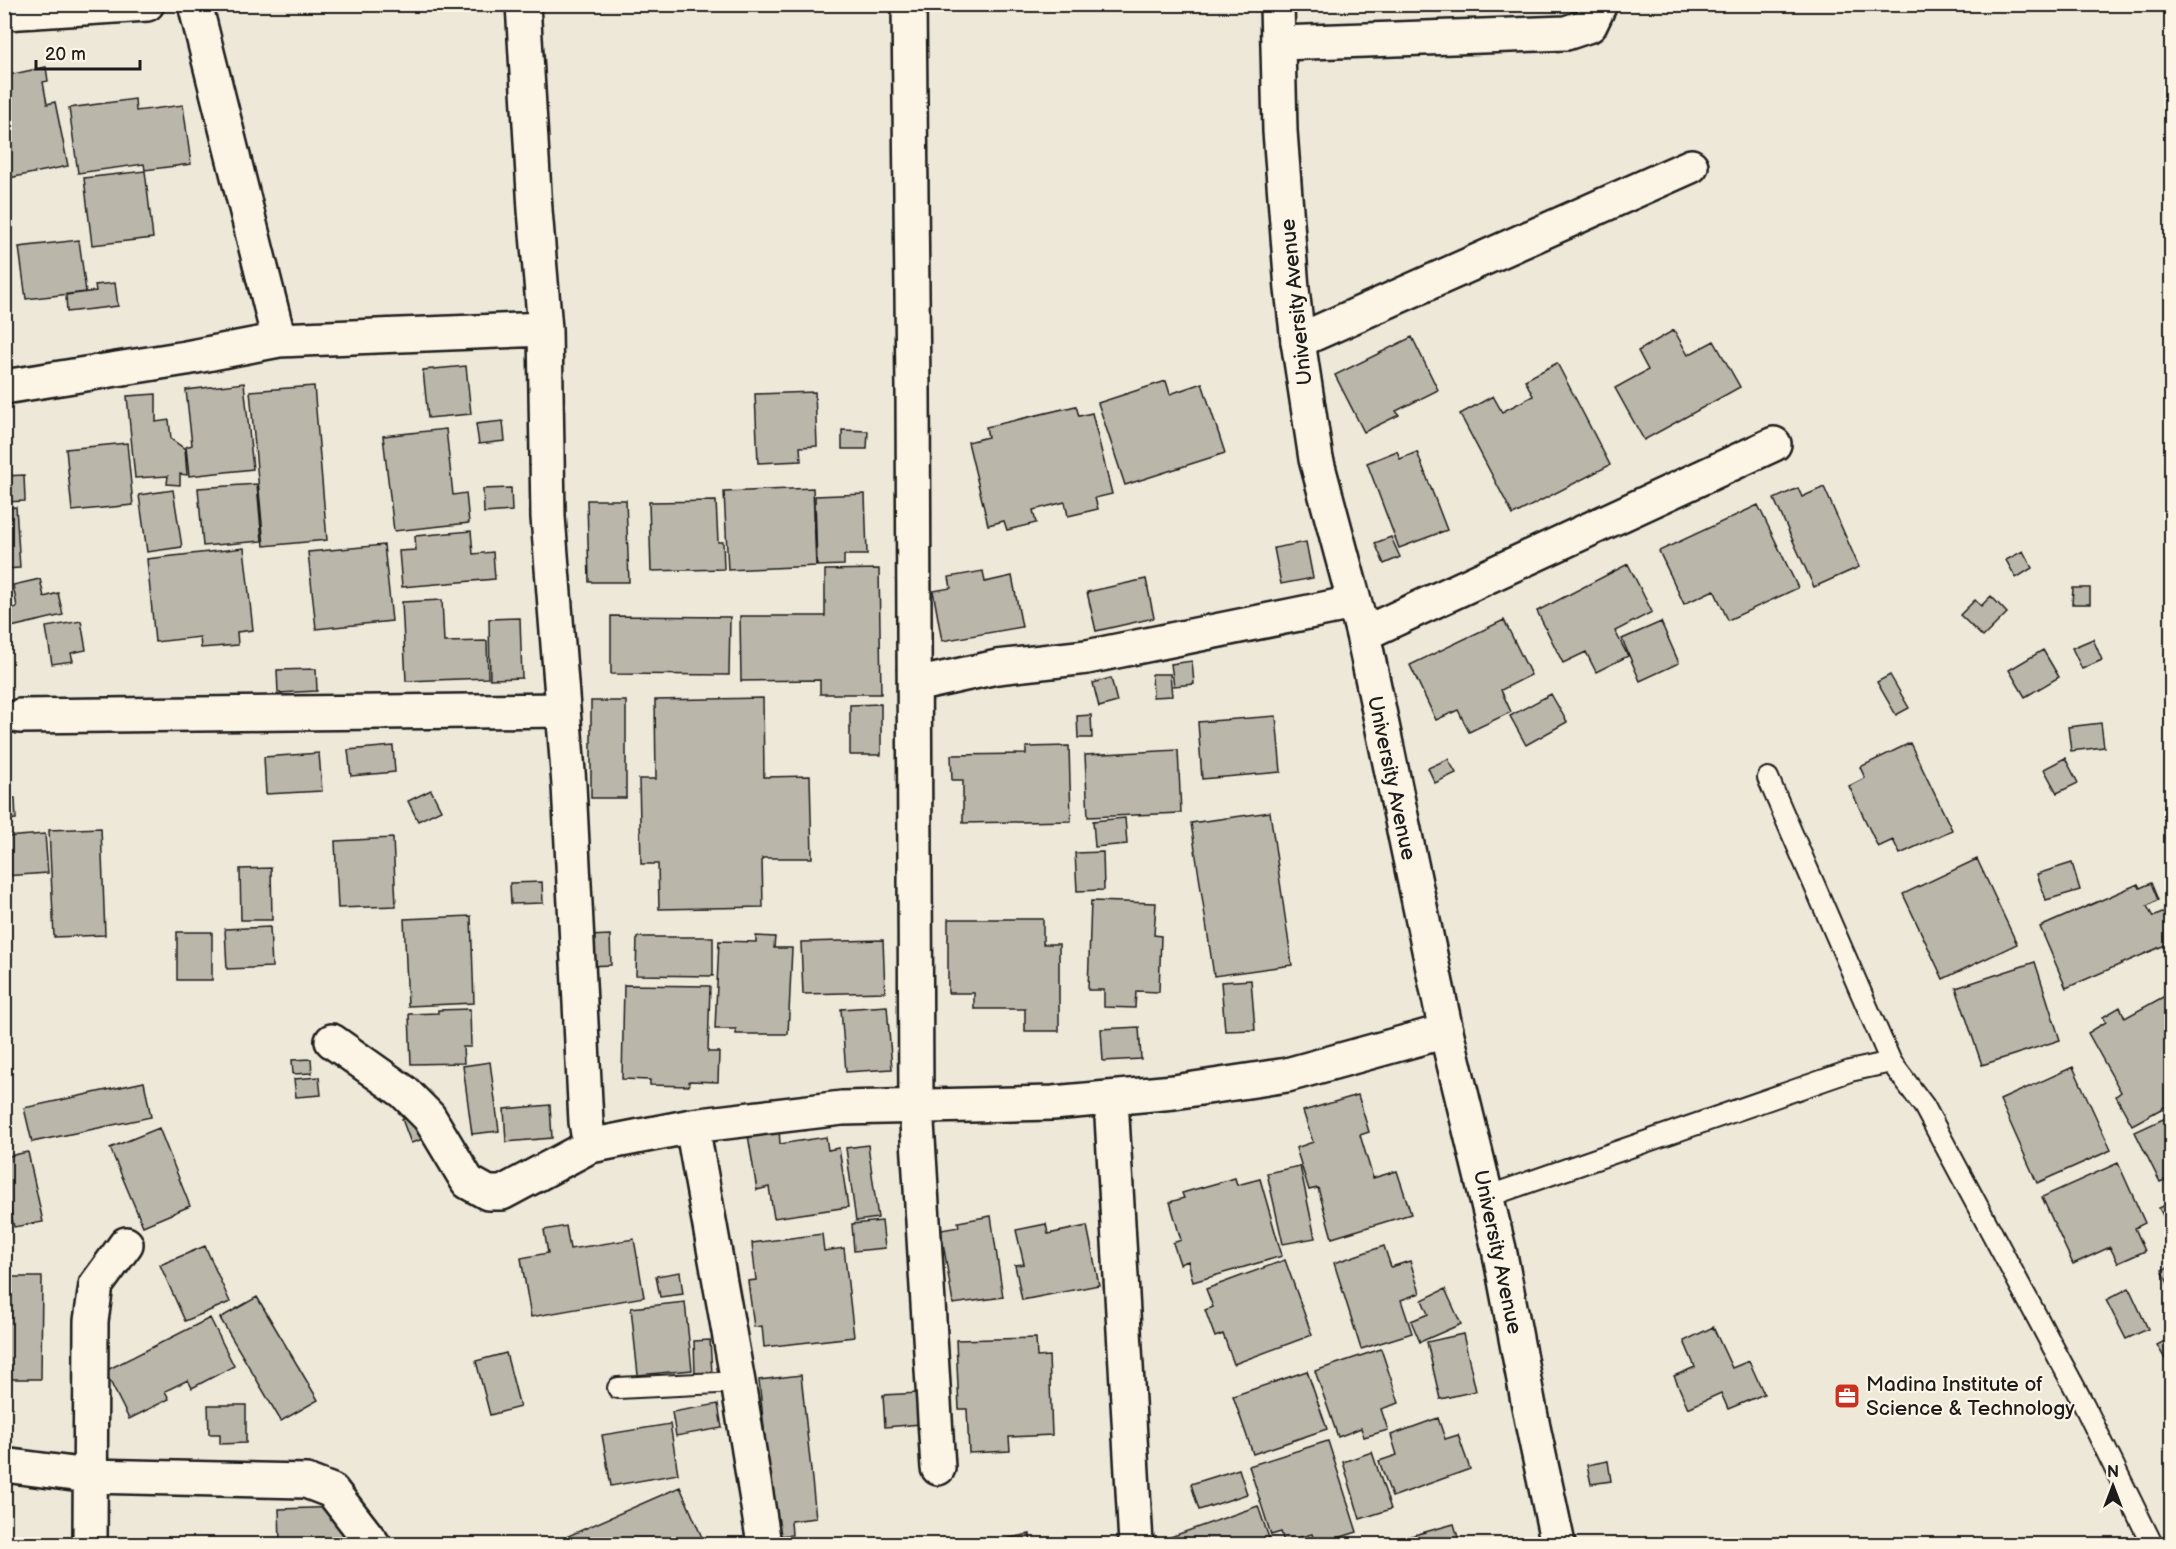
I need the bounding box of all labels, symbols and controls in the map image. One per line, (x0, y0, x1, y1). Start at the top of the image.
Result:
scale bar (36, 33, 140, 71)
text: 20 m (45, 44, 86, 65)
street label: University Avenue (1275, 217, 1318, 386)
street label: University Avenue (1362, 694, 1421, 863)
street label: University Avenue (1468, 1168, 1527, 1337)
place label: Madina Institute of Science & Technology (1866, 1372, 2075, 1421)
office icon: Madina Institute of Science & Technology (1832, 1381, 1862, 1411)
north arrow (2083, 1456, 2143, 1516)
text: N (2107, 1463, 2119, 1482)

